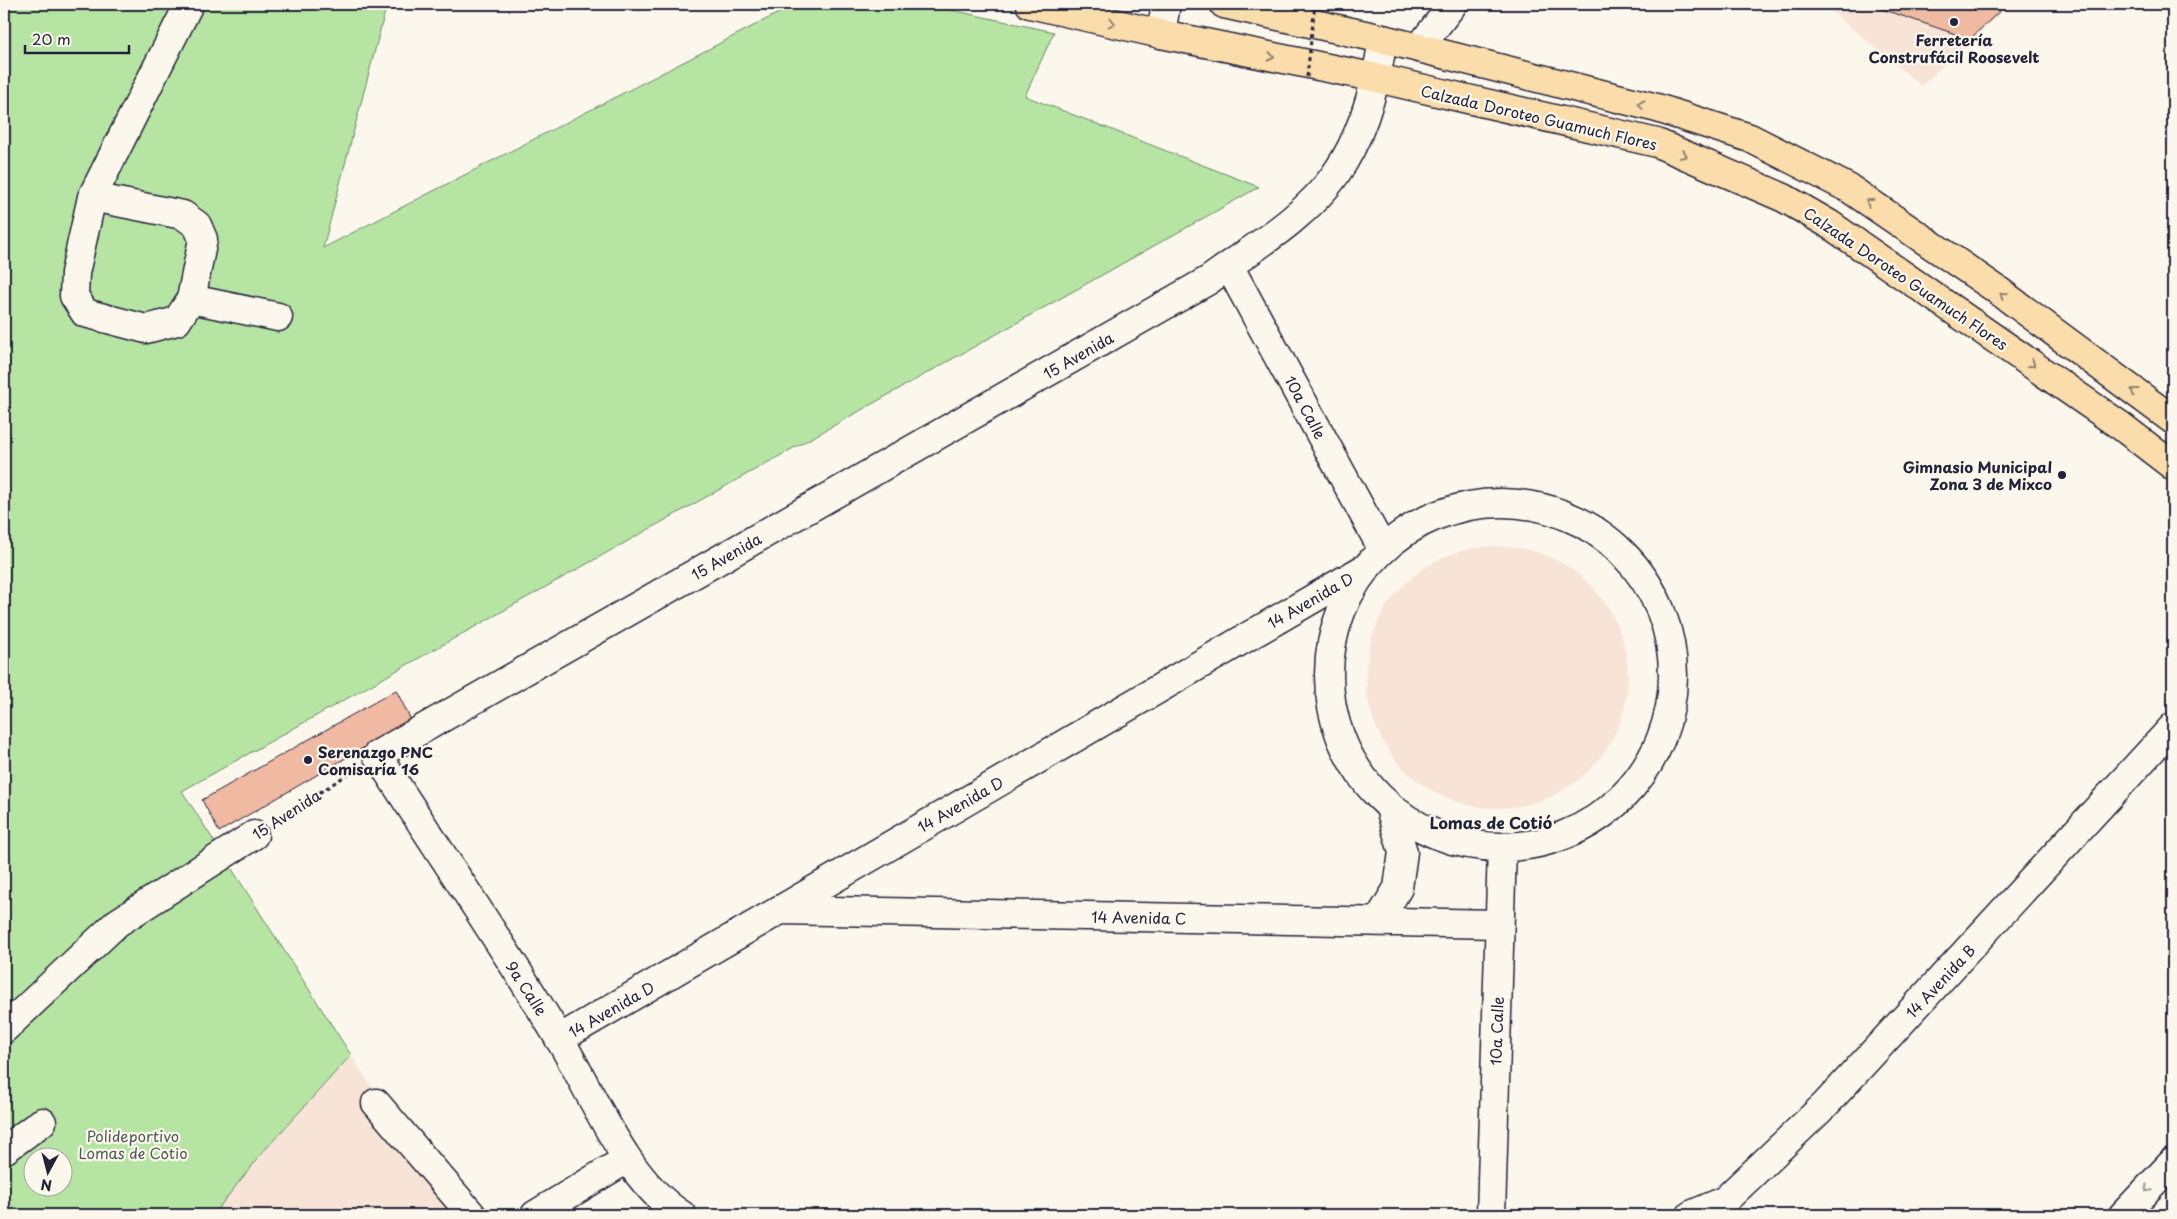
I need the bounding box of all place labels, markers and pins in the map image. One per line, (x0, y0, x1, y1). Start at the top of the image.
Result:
marker: Ferretería Construfácil Roosevelt (1948, 16, 1960, 28)
place label: Ferretería Construfácil Roosevelt (1868, 28, 2040, 68)
place label: Gimnasio Municipal Zona 3 de Mixco (1903, 455, 2052, 495)
marker: Gimnasio Municipal Zona 3 de Mixco (2056, 469, 2068, 481)
place label: Serenazgo PNC Comisaría 16 (318, 740, 433, 780)
marker: Serenazgo PNC Comisaría 16 (302, 754, 314, 766)

